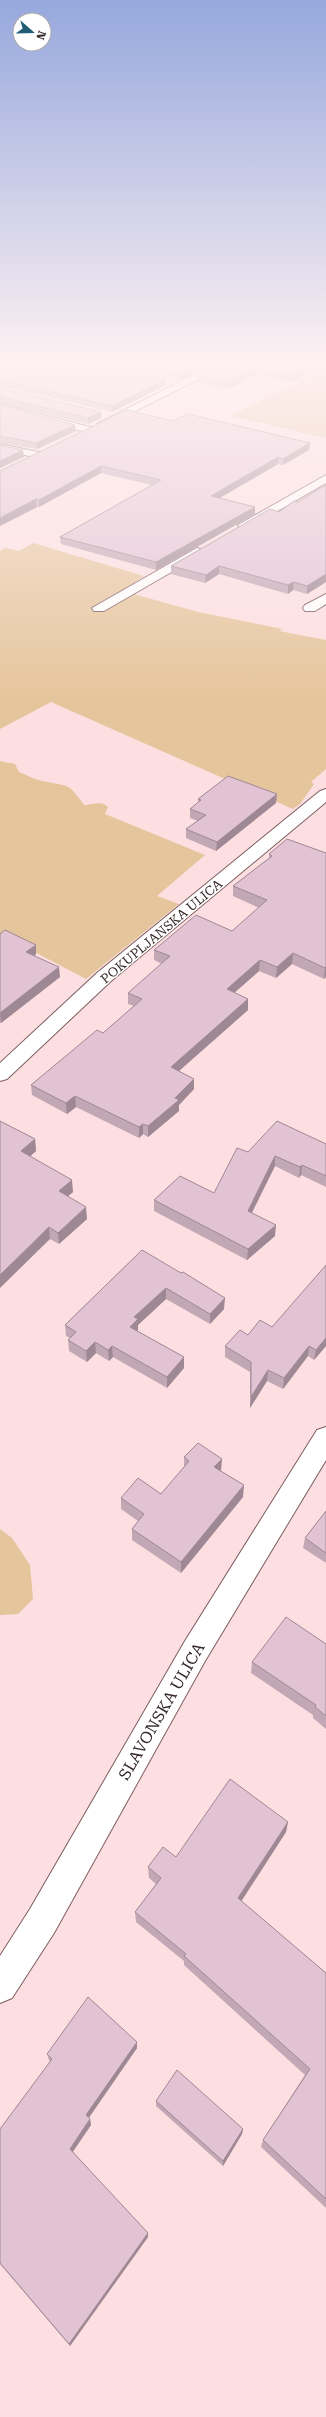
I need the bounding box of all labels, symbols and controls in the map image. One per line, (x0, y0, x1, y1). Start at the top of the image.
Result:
north arrow (12, 12, 52, 52)
text: N (33, 29, 48, 42)
street label: POKUPLJANSKA ULICA (98, 876, 225, 987)
street label: SLAVONSKA ULICA (114, 1639, 209, 1783)

